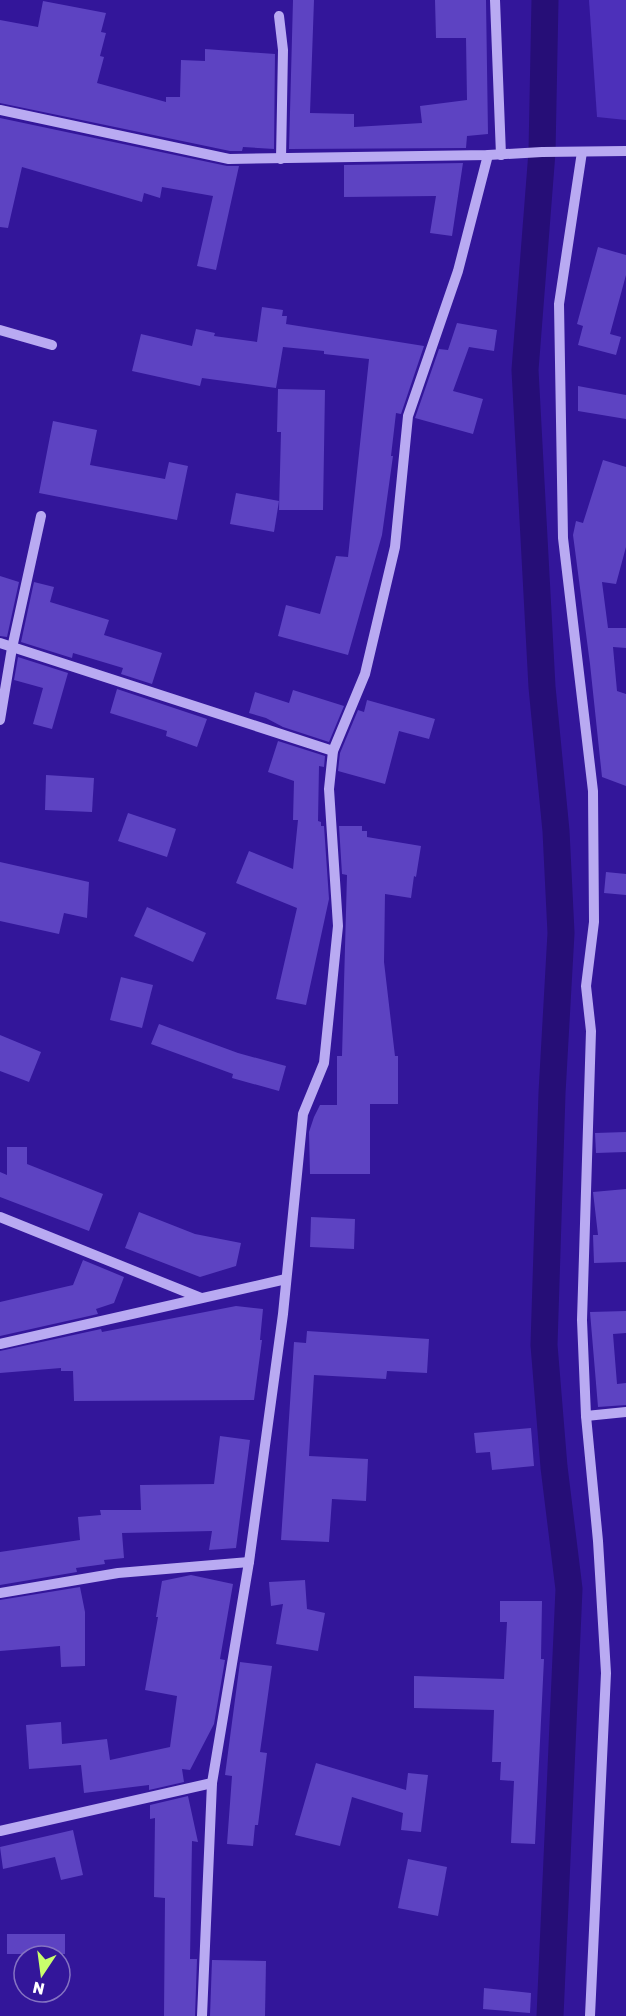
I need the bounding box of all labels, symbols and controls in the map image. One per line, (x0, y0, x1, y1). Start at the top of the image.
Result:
north arrow (12, 1944, 72, 2004)
text: N (31, 1978, 46, 1999)

